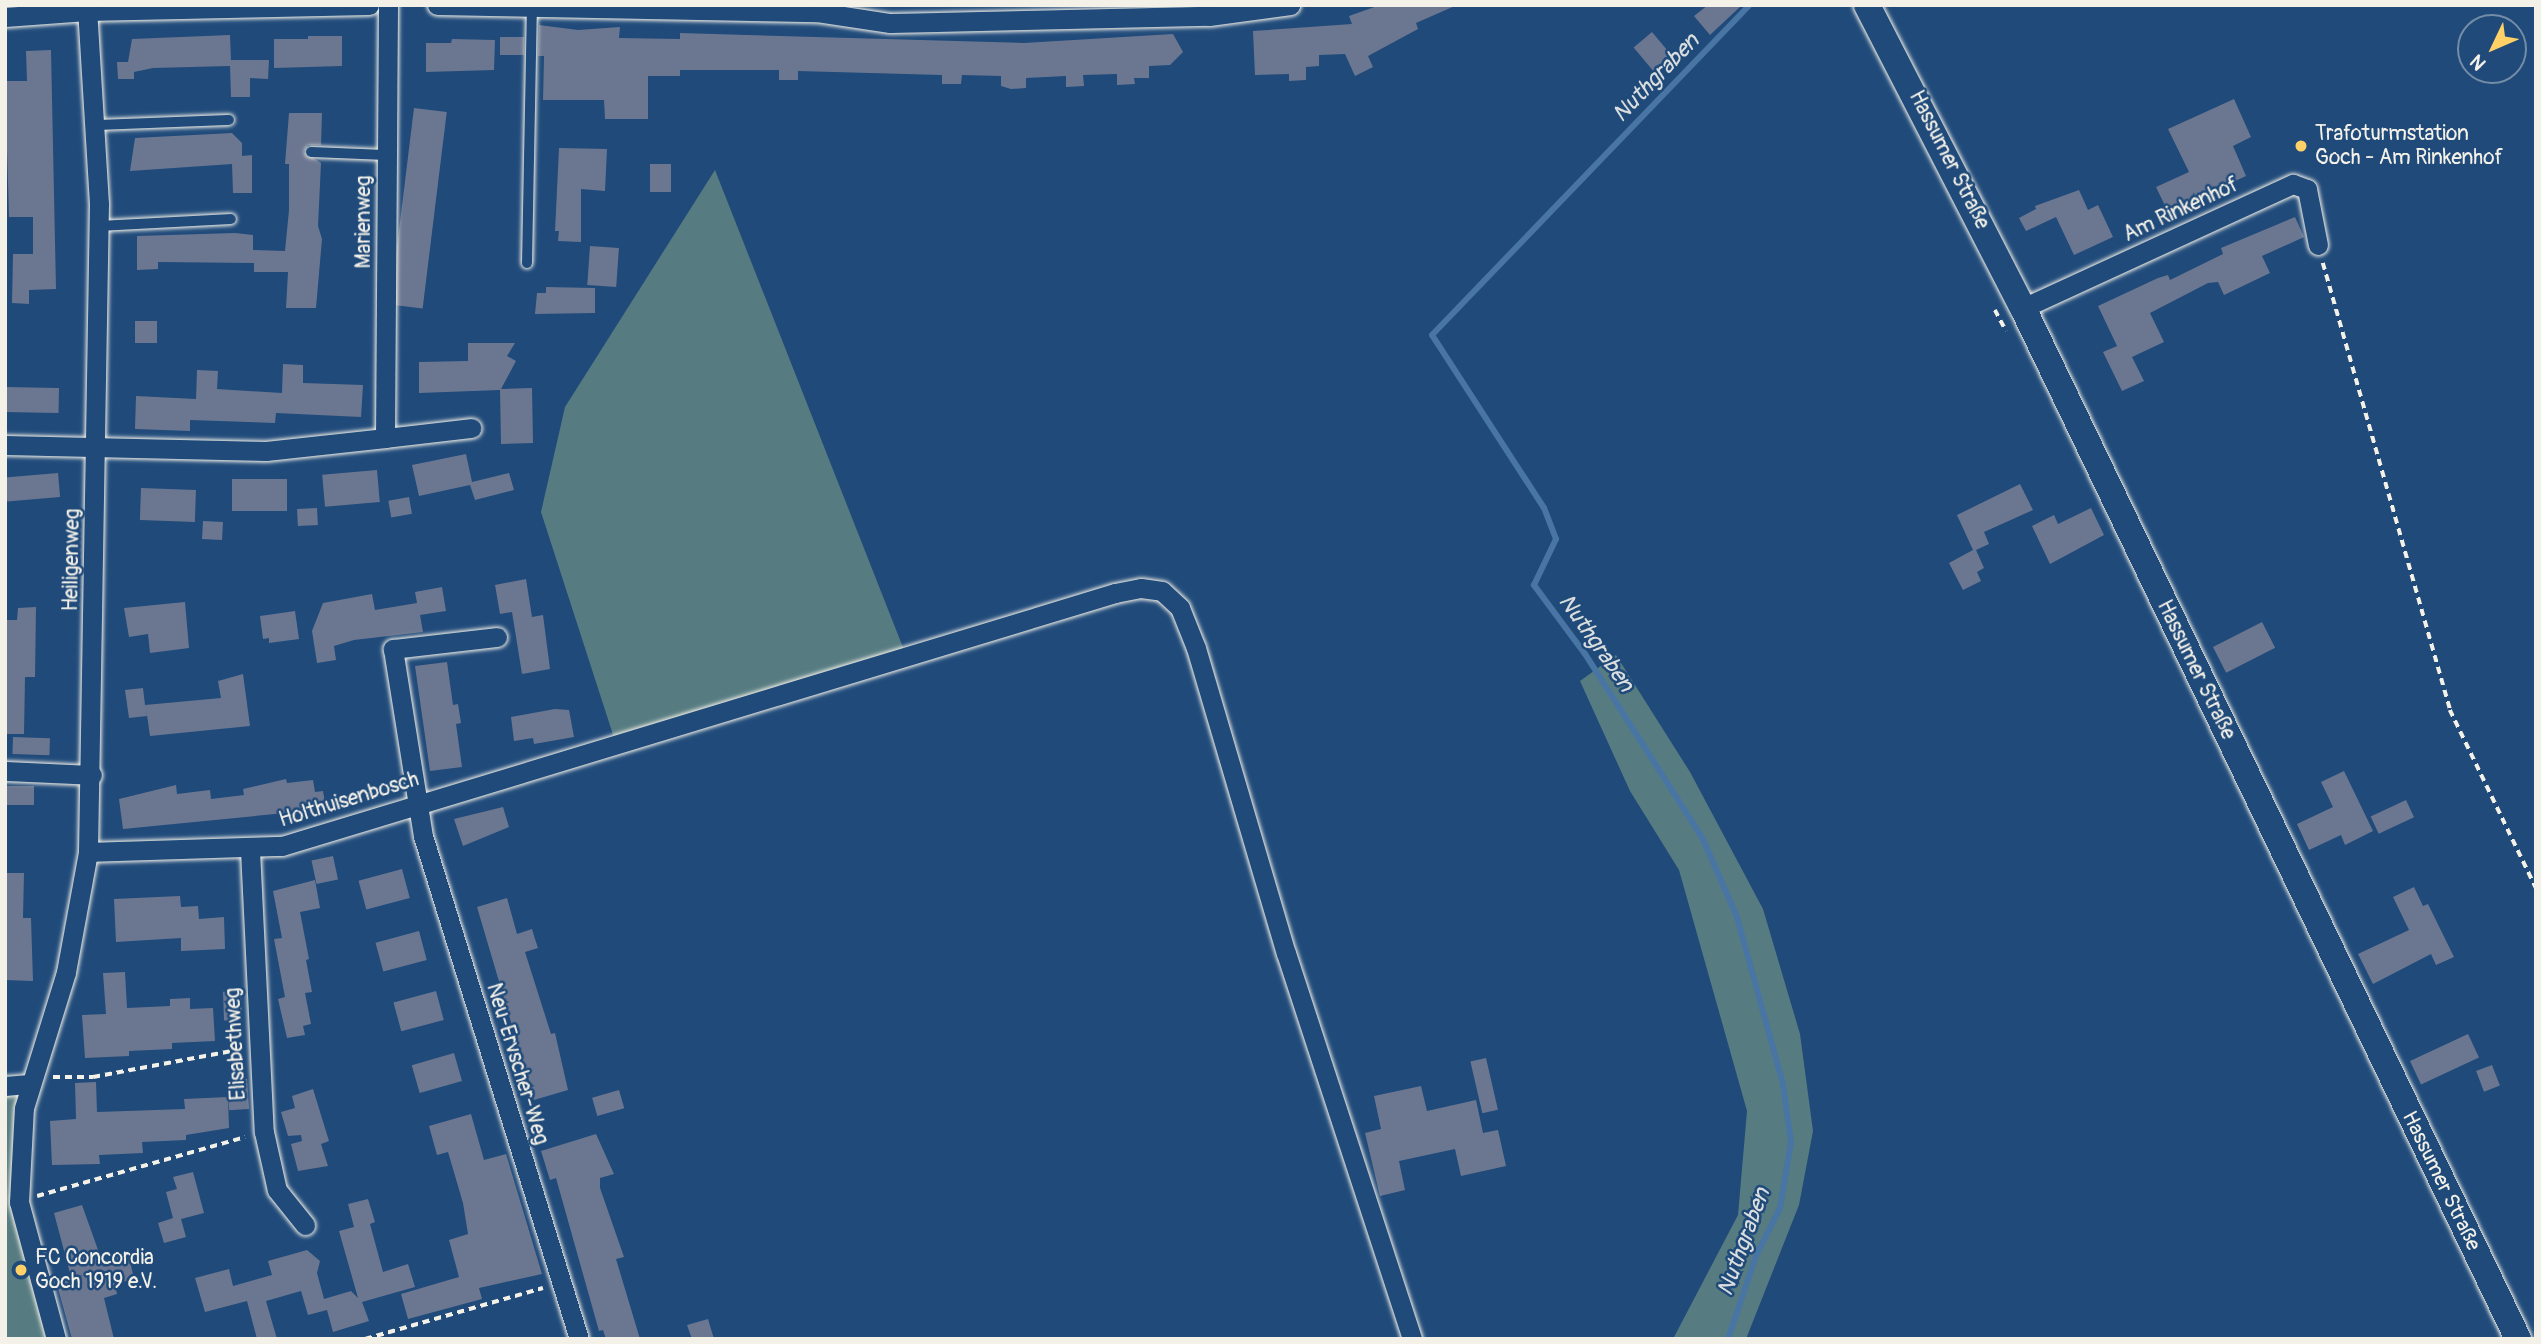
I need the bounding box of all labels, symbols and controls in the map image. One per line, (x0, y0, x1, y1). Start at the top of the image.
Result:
north arrow (2457, 14, 2527, 84)
water label: Nuthgraben (1607, 28, 1705, 128)
text: N (2465, 49, 2491, 75)
street label: Hassumer Straße (1903, 86, 1995, 234)
place label: Trafoturmstation Goch - Am Rinkenhof (2315, 121, 2503, 171)
marker: Trafoturmstation Goch - Am Rinkenhof (2293, 138, 2309, 154)
street label: Am Rinkenhof (2119, 172, 2243, 248)
street label: Marienweg (351, 175, 377, 269)
street label: Heiligenweg (59, 508, 85, 612)
water label: Nuthgraben (1552, 589, 1640, 697)
street label: Hassumer Straße (2151, 596, 2241, 744)
street label: Holthuisenbosch (276, 767, 422, 833)
street label: Neu-Ervscher-Weg (480, 980, 554, 1148)
street label: Elisabethweg (220, 987, 252, 1101)
street label: Hassumer Straße (2396, 1107, 2486, 1255)
water label: Nuthgraben (1712, 1184, 1776, 1300)
place label: FC Concordia Goch 1919 e.V. (35, 1245, 157, 1295)
marker: FC Concordia Goch 1919 e.V. (13, 1262, 29, 1278)

